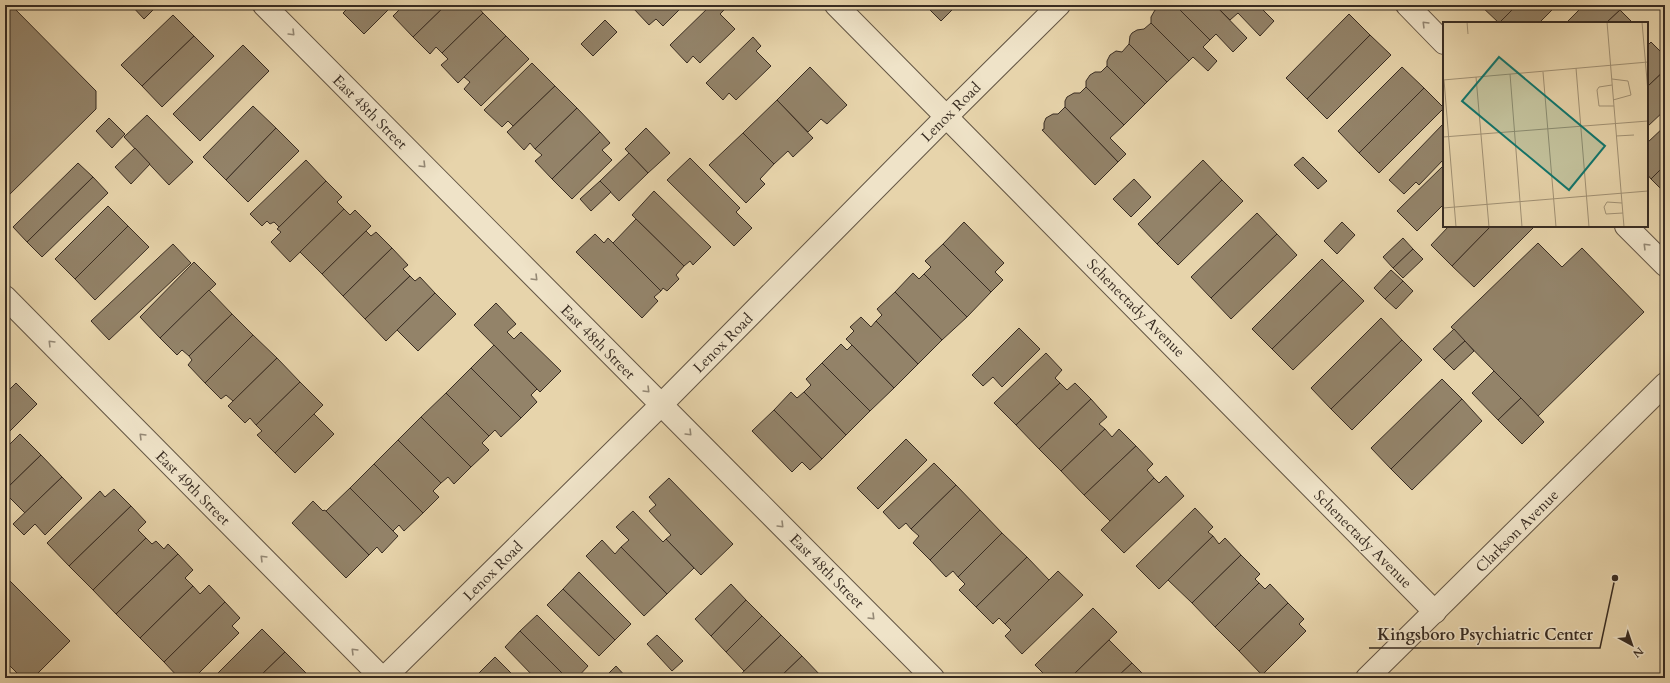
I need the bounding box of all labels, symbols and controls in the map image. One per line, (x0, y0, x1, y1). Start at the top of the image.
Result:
one-way arrow (1422, 21, 1430, 29)
inset map (1443, 22, 1648, 227)
one-way arrow (287, 28, 295, 36)
street label: East 48th Street (328, 70, 412, 154)
street label: Lenox Road (917, 78, 985, 146)
one-way arrow (418, 160, 426, 168)
one-way arrow (1643, 243, 1651, 250)
street label: Schenectady Avenue (1082, 254, 1190, 362)
one-way arrow (530, 273, 538, 281)
street label: East 48th Street (556, 300, 640, 384)
street label: Lenox Road (689, 309, 757, 377)
one-way arrow (48, 340, 55, 348)
one-way arrow (642, 385, 649, 393)
one-way arrow (684, 428, 692, 436)
one-way arrow (139, 433, 147, 441)
street label: East 49th Street (151, 446, 235, 530)
street label: Schenectady Avenue (1309, 485, 1417, 593)
street label: Clarkson Avenue (1471, 485, 1563, 577)
one-way arrow (776, 520, 783, 528)
street label: East 48th Street (785, 529, 869, 613)
street label: Lenox Road (459, 537, 527, 605)
one-way arrow (260, 555, 268, 563)
one-way arrow (867, 612, 875, 620)
callout: Kingsboro Psychiatric Center (1369, 620, 1600, 648)
text: Kingsboro Psychiatric Center (1377, 624, 1593, 646)
north arrow (1612, 625, 1652, 665)
text: N (1629, 643, 1647, 661)
one-way arrow (351, 648, 359, 656)

